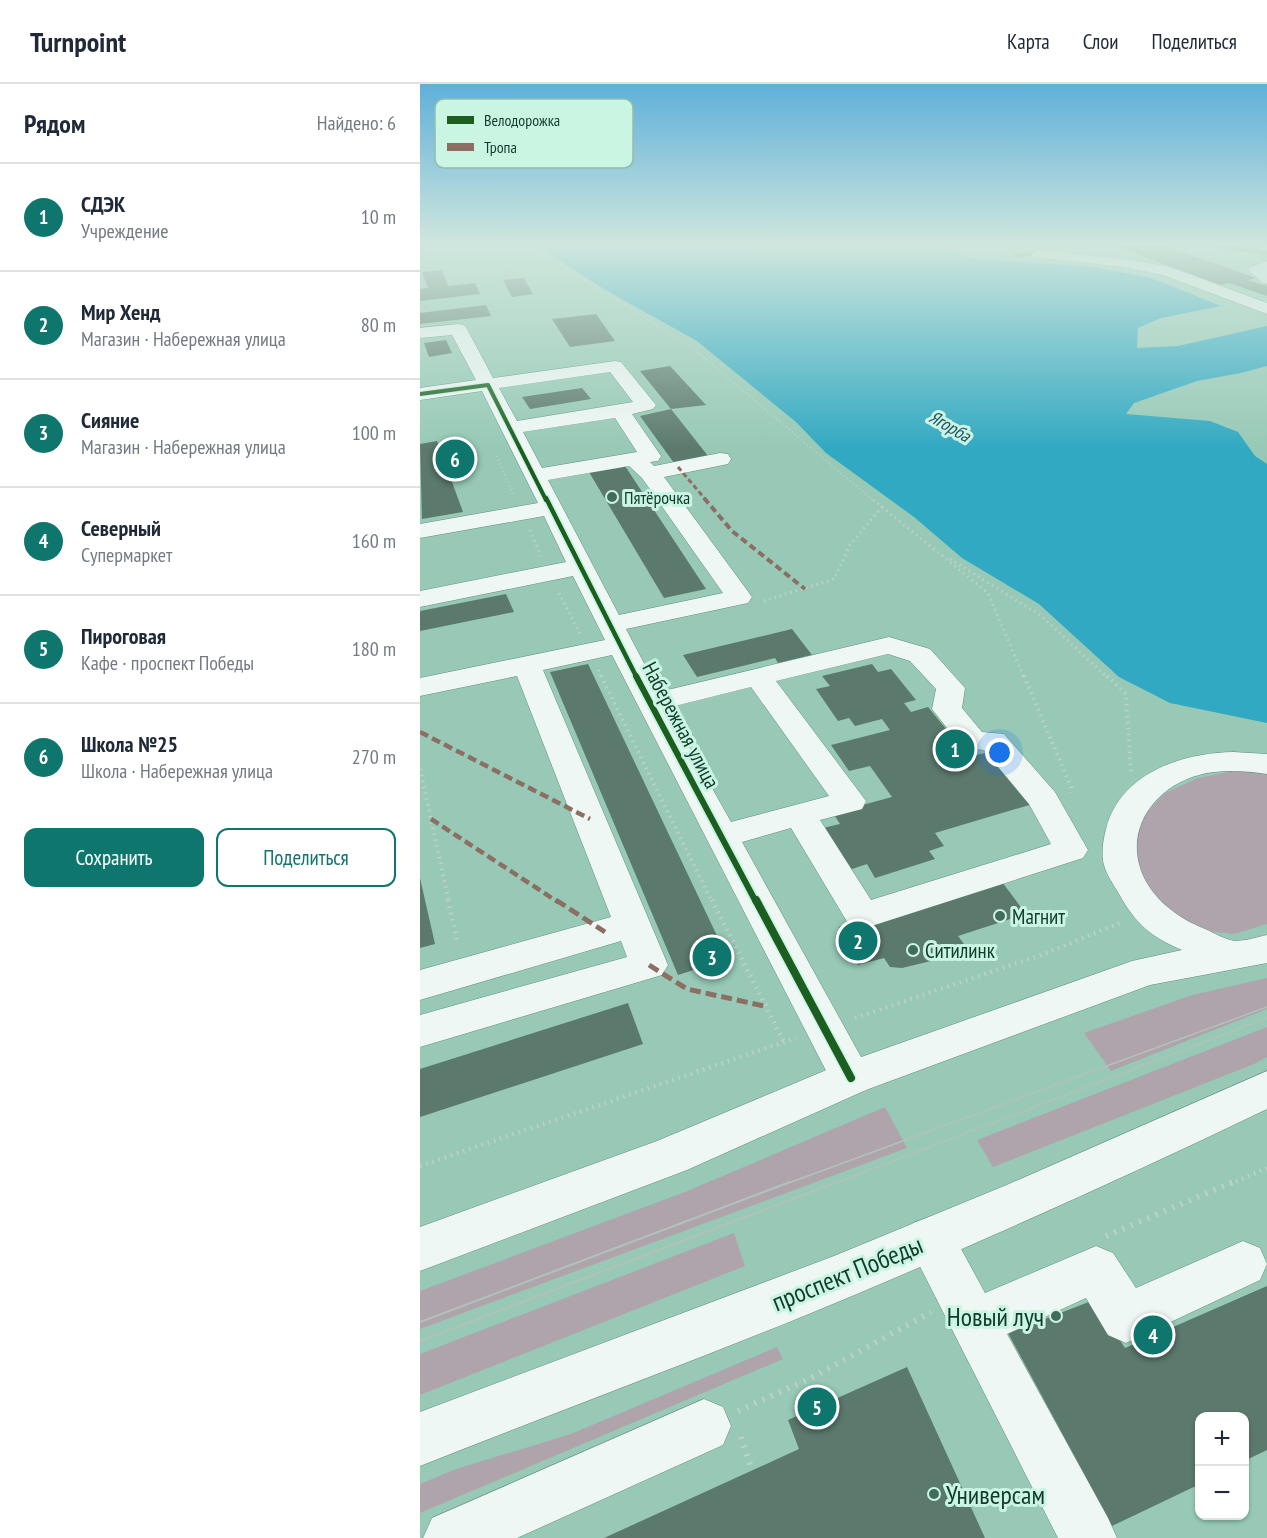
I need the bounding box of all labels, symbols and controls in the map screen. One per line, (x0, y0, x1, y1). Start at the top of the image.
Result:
text: Turnpoint (30, 23, 126, 60)
text: Карта (1007, 28, 1050, 55)
text: Слои (1083, 28, 1118, 55)
text: Поделиться (1151, 28, 1237, 55)
legend (435, 99, 633, 168)
text: Рядом (24, 107, 85, 140)
text: Найдено: 6 (317, 110, 396, 136)
text: Велодорожка (484, 110, 560, 130)
text: Тропа (484, 137, 517, 157)
text: СДЭК (81, 190, 125, 218)
text: 1 (39, 204, 48, 230)
text: 10 m (361, 204, 396, 230)
text: Учреждение (81, 218, 169, 244)
text: Мир Хенд (81, 298, 161, 326)
text: 2 (39, 312, 48, 338)
text: 80 m (361, 312, 396, 338)
text: Магазин · Набережная улица (81, 326, 286, 352)
water label: Ягорба (925, 405, 975, 447)
text: Сияние (81, 406, 139, 434)
text: 3 (39, 420, 48, 446)
text: 100 m (352, 420, 396, 446)
text: Магазин · Набережная улица (81, 434, 286, 460)
pin: 6 (435, 436, 474, 482)
place label: Пятёрочка (624, 486, 690, 509)
marker: Пятёрочка (605, 490, 619, 504)
text: Северный (81, 514, 161, 542)
text: 4 (39, 528, 48, 554)
text: 160 m (352, 528, 396, 554)
text: Супермаркет (81, 542, 172, 568)
text: Пироговая (81, 622, 166, 650)
text: 5 (39, 636, 48, 662)
text: 180 m (352, 636, 396, 662)
text: Кафе · проспект Победы (81, 650, 254, 676)
street label: Набережная улица (636, 657, 726, 793)
pin: 1 (936, 726, 974, 772)
text: Школа №25 (81, 730, 178, 758)
your location (985, 738, 1014, 767)
text: 6 (39, 744, 48, 770)
text: 270 m (352, 744, 396, 770)
text: Школа · Набережная улица (81, 758, 273, 784)
button: Сохранить (24, 828, 204, 887)
button: Поделиться (216, 828, 396, 887)
place label: Магнит (1012, 903, 1065, 930)
marker: Магнит (993, 909, 1007, 923)
pin: 2 (838, 918, 878, 964)
pin: 3 (692, 934, 732, 980)
place label: Ситилинк (925, 937, 995, 964)
marker: Ситилинк (906, 943, 920, 957)
street label: проспект Победы (767, 1228, 927, 1318)
place label: Новый луч (947, 1300, 1044, 1333)
marker: Новый луч (1049, 1309, 1063, 1323)
pin: 4 (1134, 1312, 1172, 1358)
pin: 5 (798, 1384, 836, 1430)
map controls (1195, 1412, 1249, 1520)
button: + (1195, 1412, 1249, 1466)
button: − (1195, 1466, 1249, 1520)
place label: Универсам (946, 1478, 1045, 1511)
marker: Универсам (927, 1487, 941, 1501)

